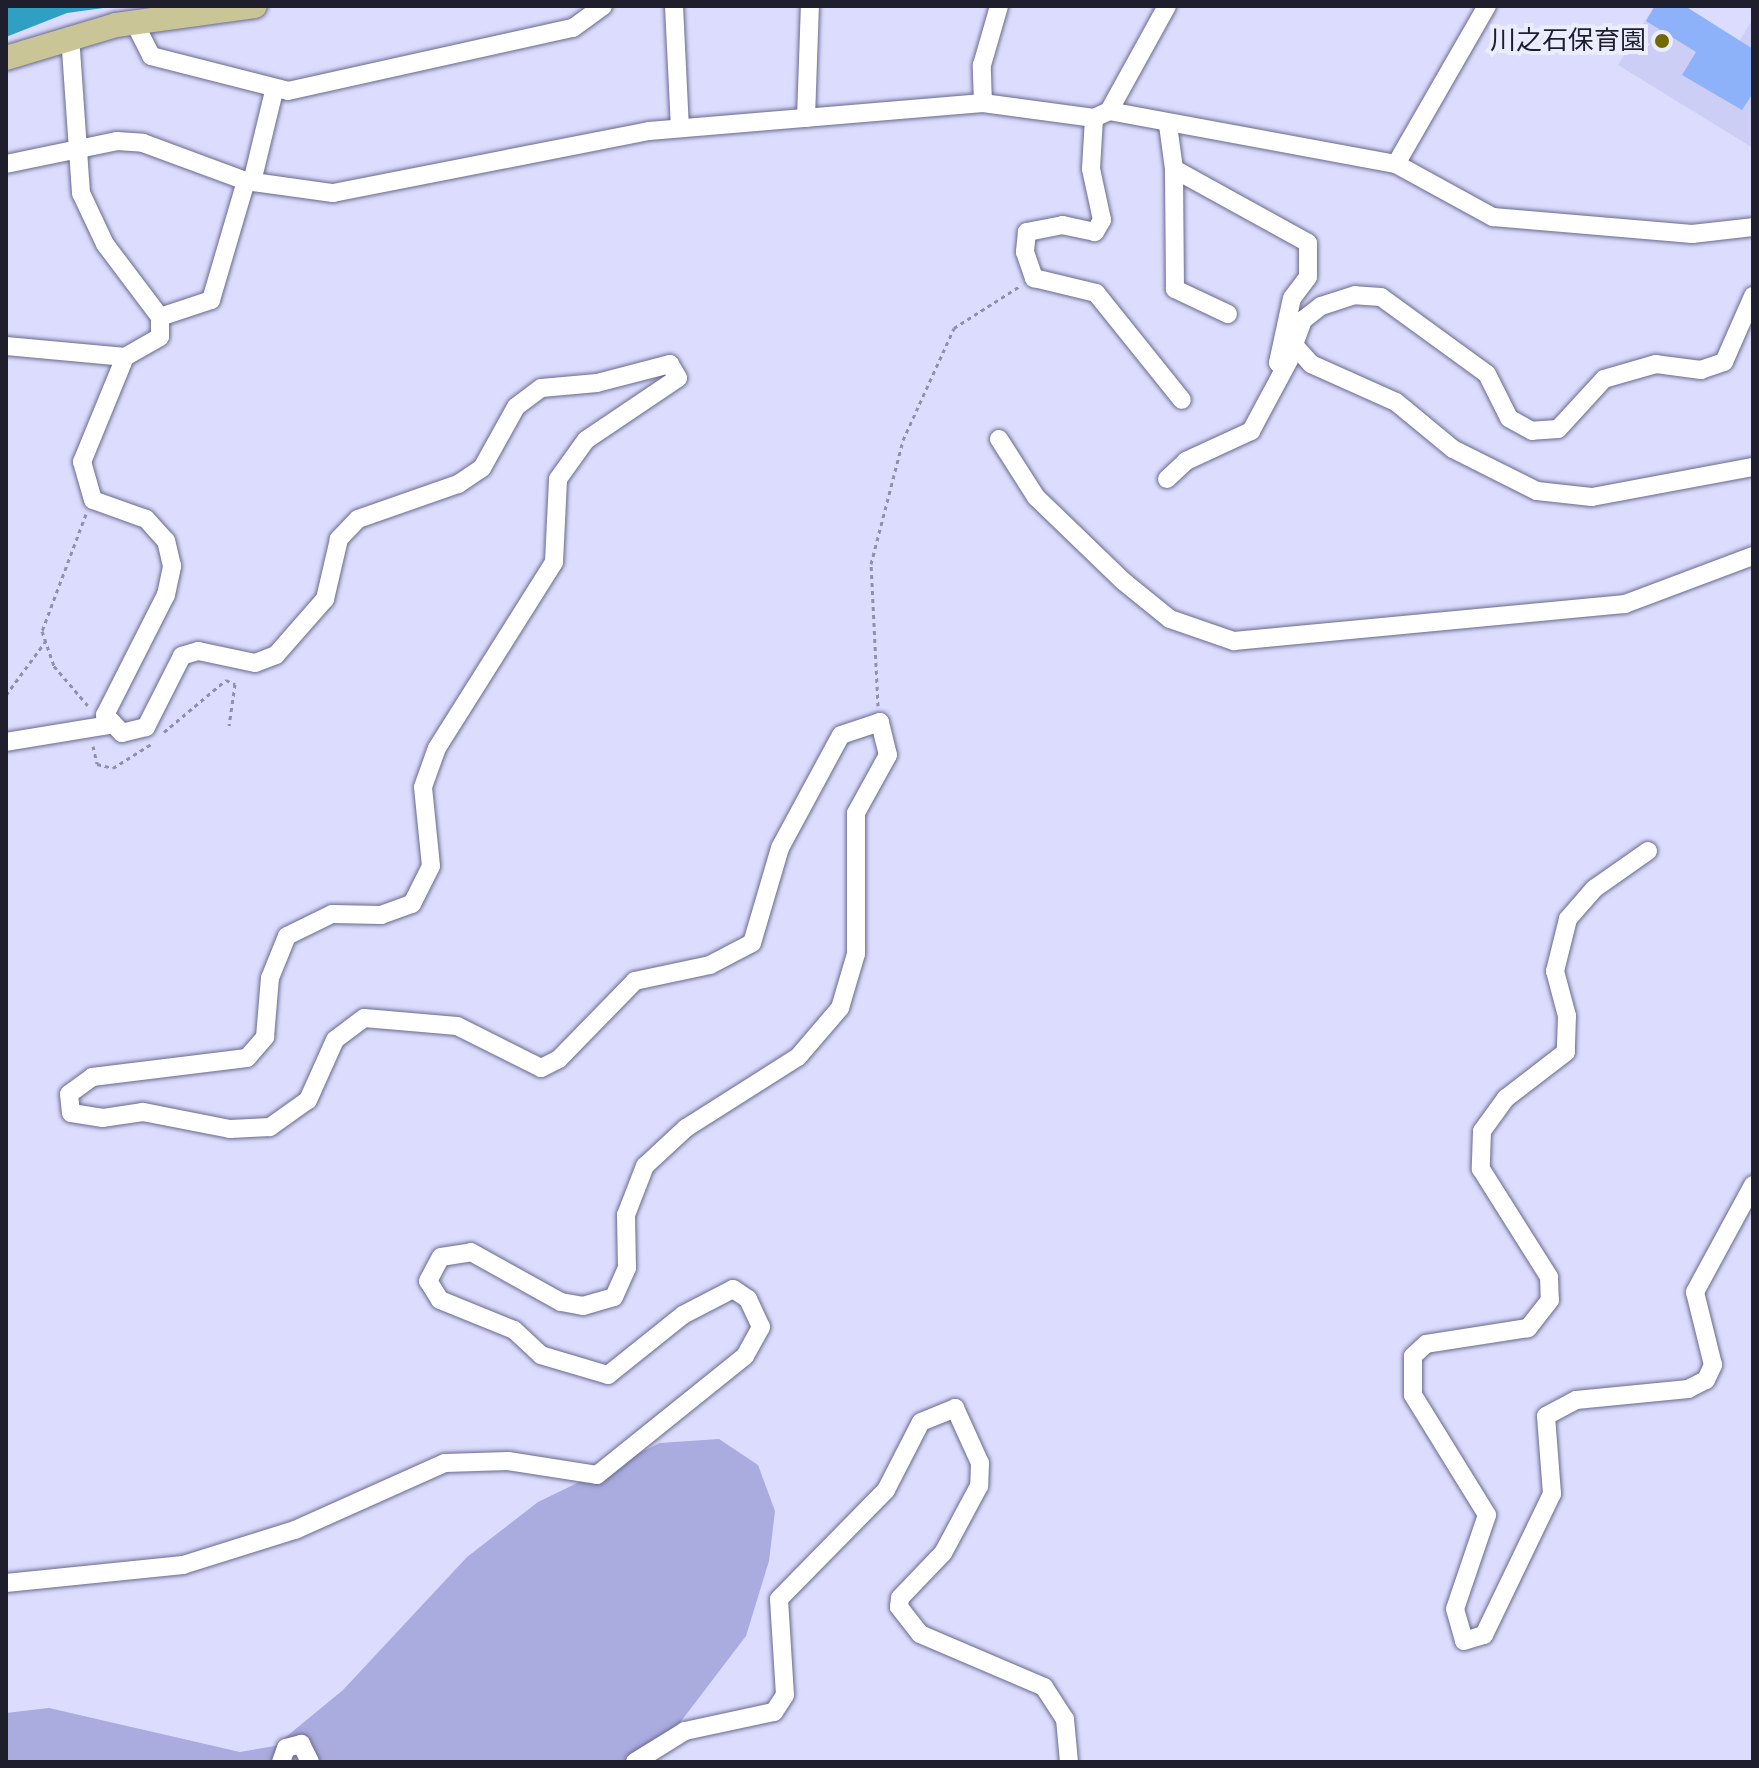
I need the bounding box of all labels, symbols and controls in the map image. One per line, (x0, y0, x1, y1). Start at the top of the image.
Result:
place label: 川之石保育園 (1490, 25, 1646, 57)
marker: 川之石保育園 (1653, 32, 1671, 50)

